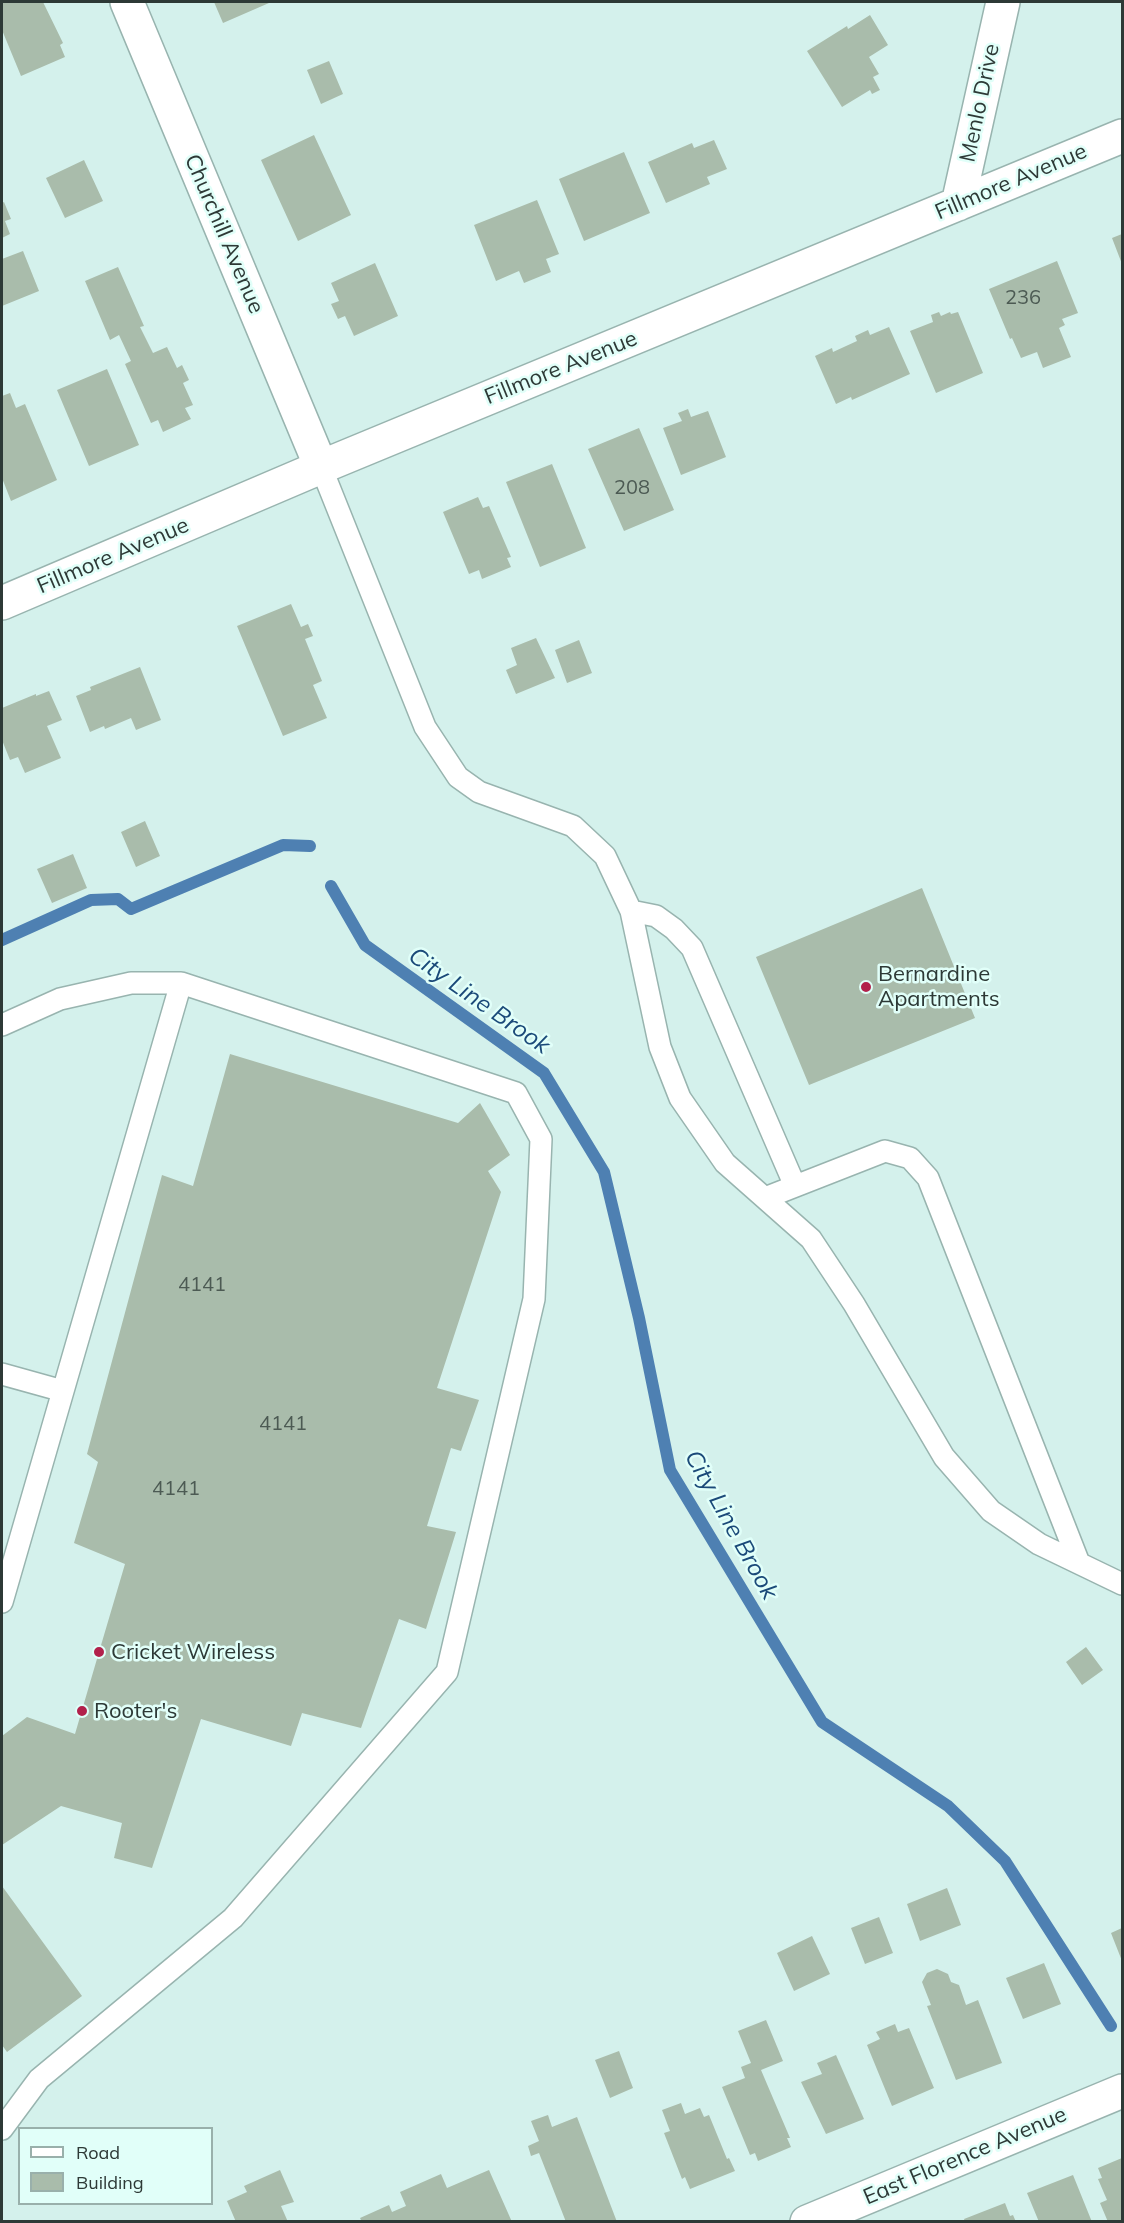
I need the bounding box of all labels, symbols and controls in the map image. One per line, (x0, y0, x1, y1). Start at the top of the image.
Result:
street label: Menlo Drive (955, 41, 1005, 165)
street label: Fillmore Avenue (931, 138, 1091, 226)
street label: Churchill Avenue (179, 150, 269, 318)
house number: 236 (1005, 286, 1041, 310)
street label: Fillmore Avenue (481, 325, 641, 411)
house number: 208 (614, 476, 650, 500)
street label: Fillmore Avenue (33, 512, 193, 600)
water label: City Line Brook (403, 941, 555, 1061)
place label: Bernardine Apartments (878, 961, 1000, 1012)
marker: Bernardine Apartments (859, 980, 873, 994)
house number: 4141 (178, 1273, 226, 1297)
house number: 4141 (259, 1412, 307, 1436)
water label: City Line Brook (678, 1445, 784, 1605)
house number: 4141 (152, 1477, 200, 1501)
place label: Cricket Wireless (111, 1639, 275, 1665)
marker: Cricket Wireless (92, 1645, 106, 1659)
place label: Rooter's (94, 1698, 177, 1724)
marker: Rooter's (75, 1704, 89, 1718)
street label: East Florence Avenue (859, 2101, 1071, 2211)
legend (18, 2127, 213, 2205)
text: Road (76, 2141, 120, 2164)
text: Building (76, 2171, 144, 2194)

